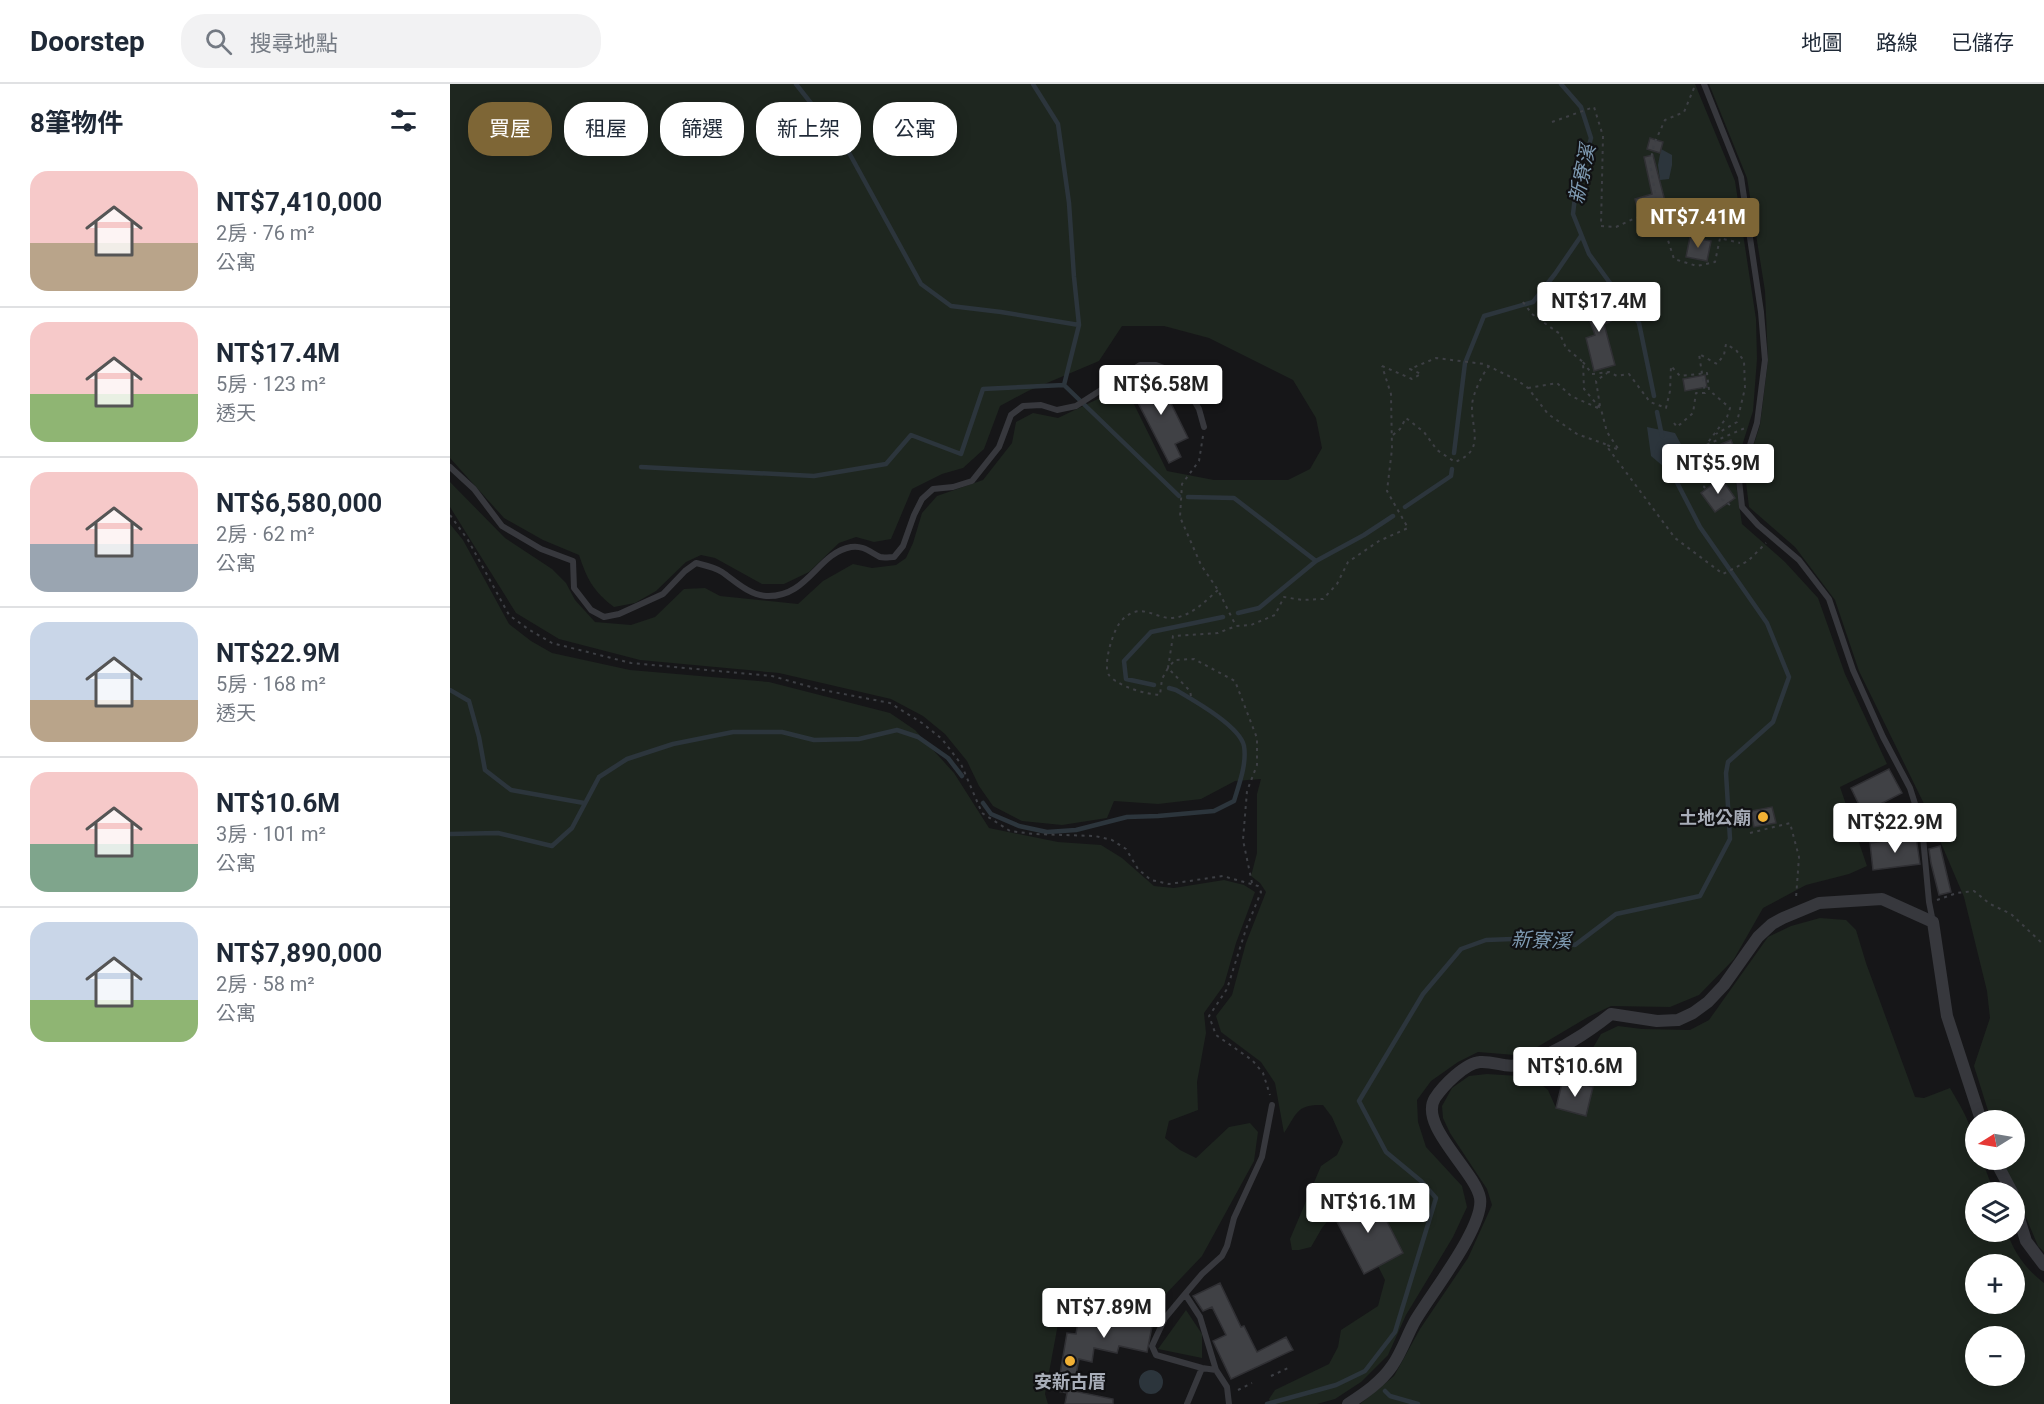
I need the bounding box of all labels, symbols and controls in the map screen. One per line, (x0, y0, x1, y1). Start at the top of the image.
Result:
search box (181, 14, 601, 68)
text: Doorstep (30, 25, 145, 58)
icon: search (202, 25, 235, 58)
text: 搜尋地點 (250, 31, 338, 56)
text: 地圖 (1801, 31, 1843, 55)
text: 路線 (1876, 31, 1918, 55)
text: 已儲存 (1951, 31, 2014, 55)
chip: 買屋 (468, 102, 552, 156)
chip: 租屋 (564, 102, 648, 156)
chip: 篩選 (660, 102, 744, 156)
chip: 新上架 (756, 102, 861, 156)
chip: 公寓 (873, 102, 957, 156)
icon: filters (387, 104, 420, 137)
text: 8筆物件 (30, 108, 123, 138)
water label: 新寮溪 (1564, 139, 1601, 206)
text: NT$7,410,000 (216, 187, 382, 217)
icon: home (78, 195, 150, 267)
pin: NT$7.41M (1636, 198, 1760, 249)
text: NT$7.41M (1650, 205, 1746, 229)
text: 2房 · 76 m² (216, 221, 315, 245)
text: 公寓 (216, 250, 256, 274)
pin: NT$17.4M (1537, 282, 1661, 333)
text: NT$17.4M (1551, 289, 1647, 313)
text: NT$17.4M (216, 338, 340, 368)
icon: home (78, 346, 150, 418)
pin: NT$6.58M (1099, 365, 1223, 416)
text: 5房 · 123 m² (216, 372, 326, 396)
text: NT$6.58M (1113, 372, 1209, 396)
text: 透天 (216, 401, 256, 425)
pin: NT$5.9M (1663, 444, 1773, 495)
text: NT$5.9M (1676, 451, 1760, 475)
text: NT$6,580,000 (216, 488, 382, 518)
icon: home (78, 496, 150, 568)
text: 2房 · 62 m² (216, 522, 315, 546)
text: 公寓 (216, 551, 256, 575)
text: NT$22.9M (216, 638, 340, 668)
icon: home (78, 646, 150, 718)
text: 5房 · 168 m² (216, 672, 326, 696)
text: 透天 (216, 701, 256, 725)
text: NT$10.6M (216, 788, 340, 818)
icon: home (78, 796, 150, 868)
pin: NT$22.9M (1833, 803, 1957, 854)
place label: 土地公廟 (1679, 807, 1751, 828)
marker: 土地公廟 (1756, 810, 1770, 824)
text: NT$22.9M (1847, 810, 1943, 834)
text: 3房 · 101 m² (216, 822, 326, 846)
text: 公寓 (216, 851, 256, 875)
water label: 新寮溪 (1511, 927, 1574, 953)
text: NT$7,890,000 (216, 938, 382, 968)
icon: home (78, 946, 150, 1018)
text: 2房 · 58 m² (216, 972, 315, 996)
text: 公寓 (216, 1001, 256, 1025)
pin: NT$10.6M (1513, 1047, 1637, 1098)
text: NT$10.6M (1527, 1054, 1623, 1078)
north arrow (1965, 1110, 2025, 1170)
map controls (1965, 1110, 2025, 1386)
button: layers (1965, 1182, 2025, 1242)
pin: NT$16.1M (1306, 1183, 1430, 1234)
text: NT$16.1M (1320, 1190, 1416, 1214)
button: + (1965, 1254, 2025, 1314)
pin: NT$7.89M (1042, 1288, 1166, 1339)
text: NT$7.89M (1056, 1295, 1152, 1319)
button: − (1965, 1326, 2025, 1386)
marker: 安新古厝 (1063, 1354, 1077, 1368)
place label: 安新古厝 (1034, 1371, 1106, 1392)

